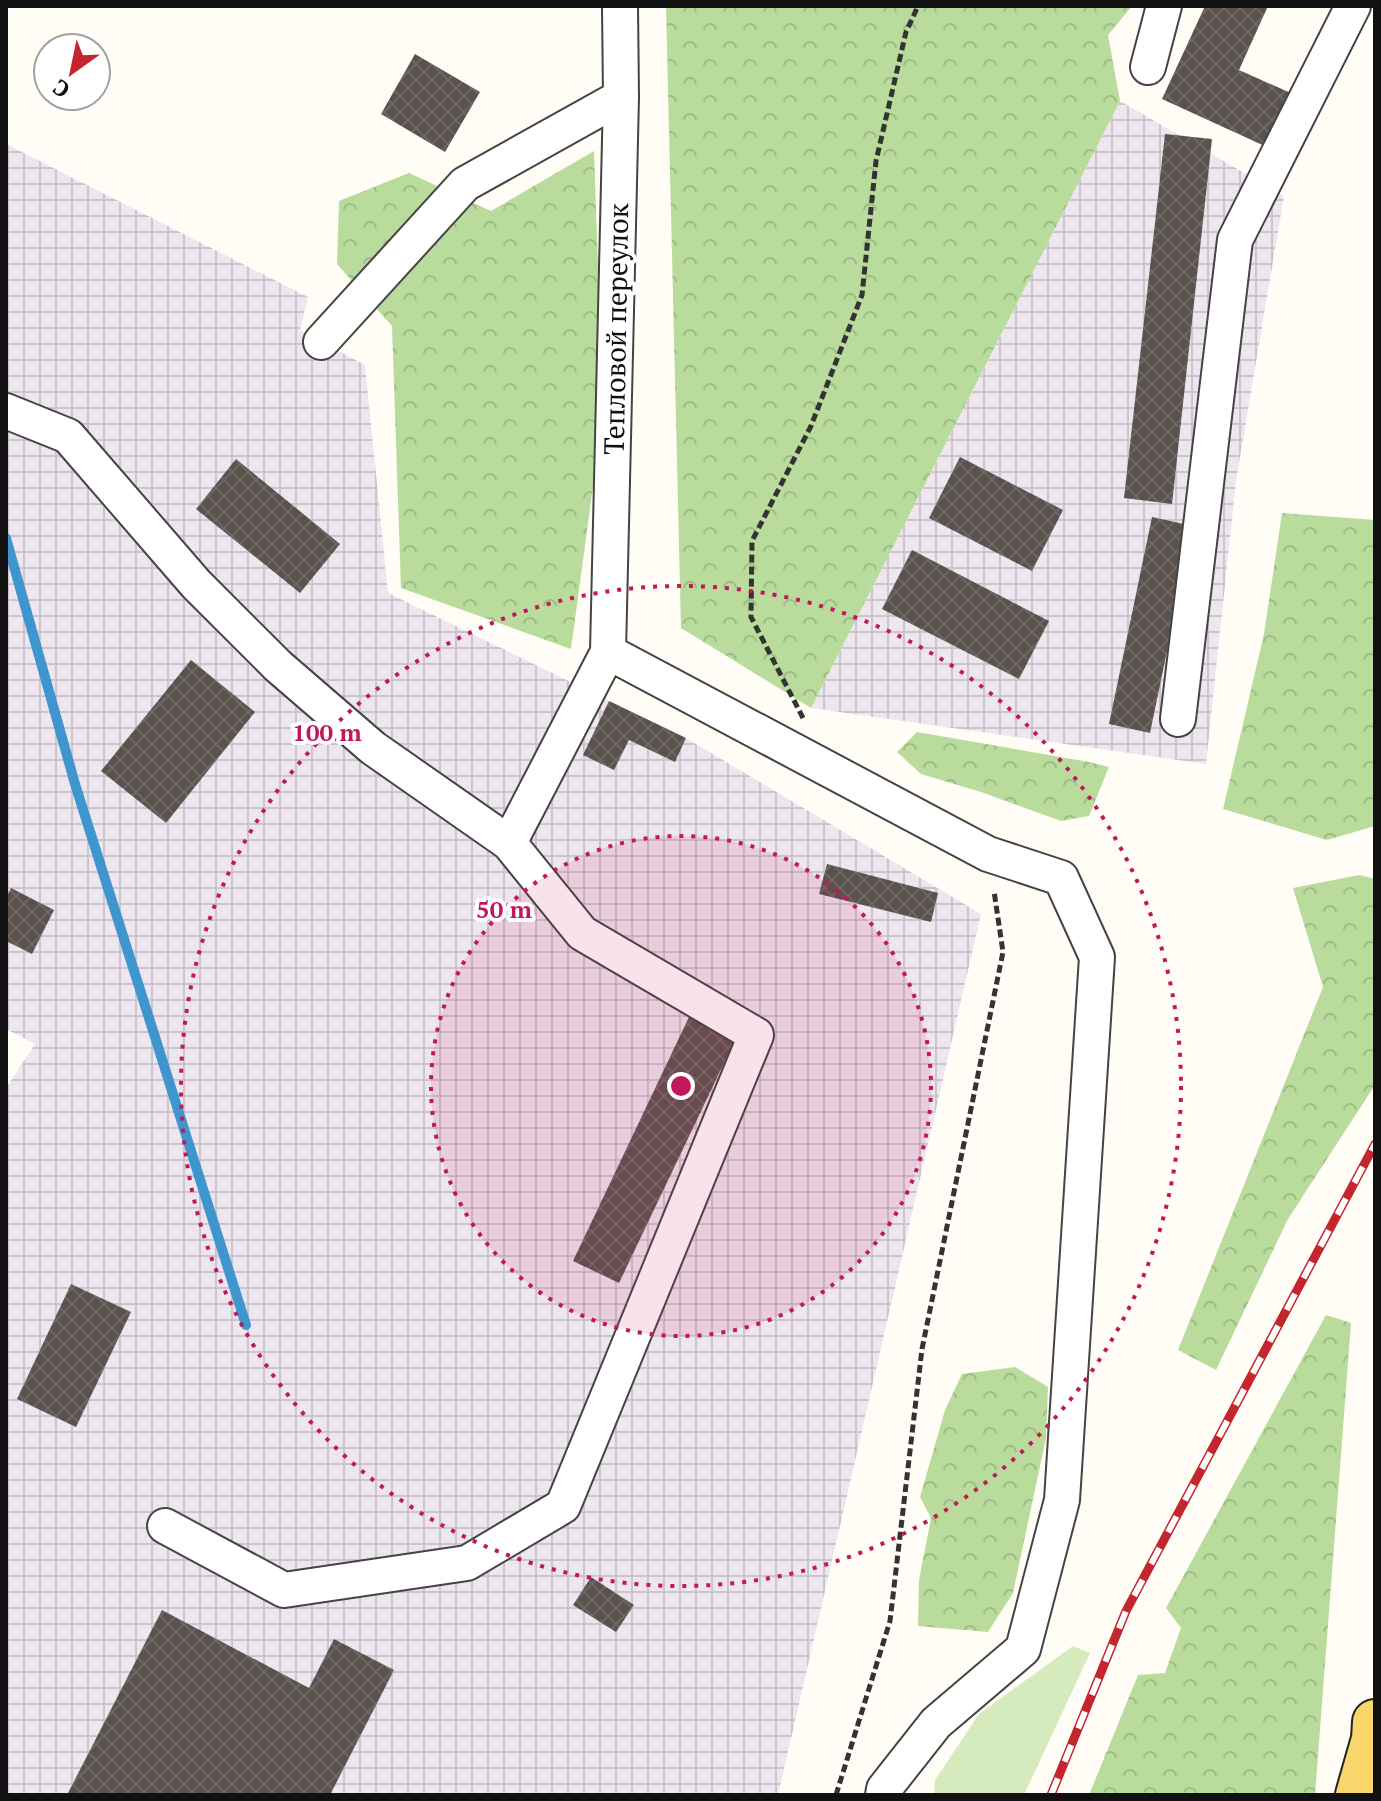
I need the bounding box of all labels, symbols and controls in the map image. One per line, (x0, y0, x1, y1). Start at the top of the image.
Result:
north arrow (32, 32, 112, 112)
text: С (47, 73, 75, 105)
street label: Тепловой переулок (595, 202, 636, 455)
text: 100 m (292, 716, 362, 748)
text: 50 m (476, 893, 532, 925)
centre of rings (667, 1072, 695, 1100)

